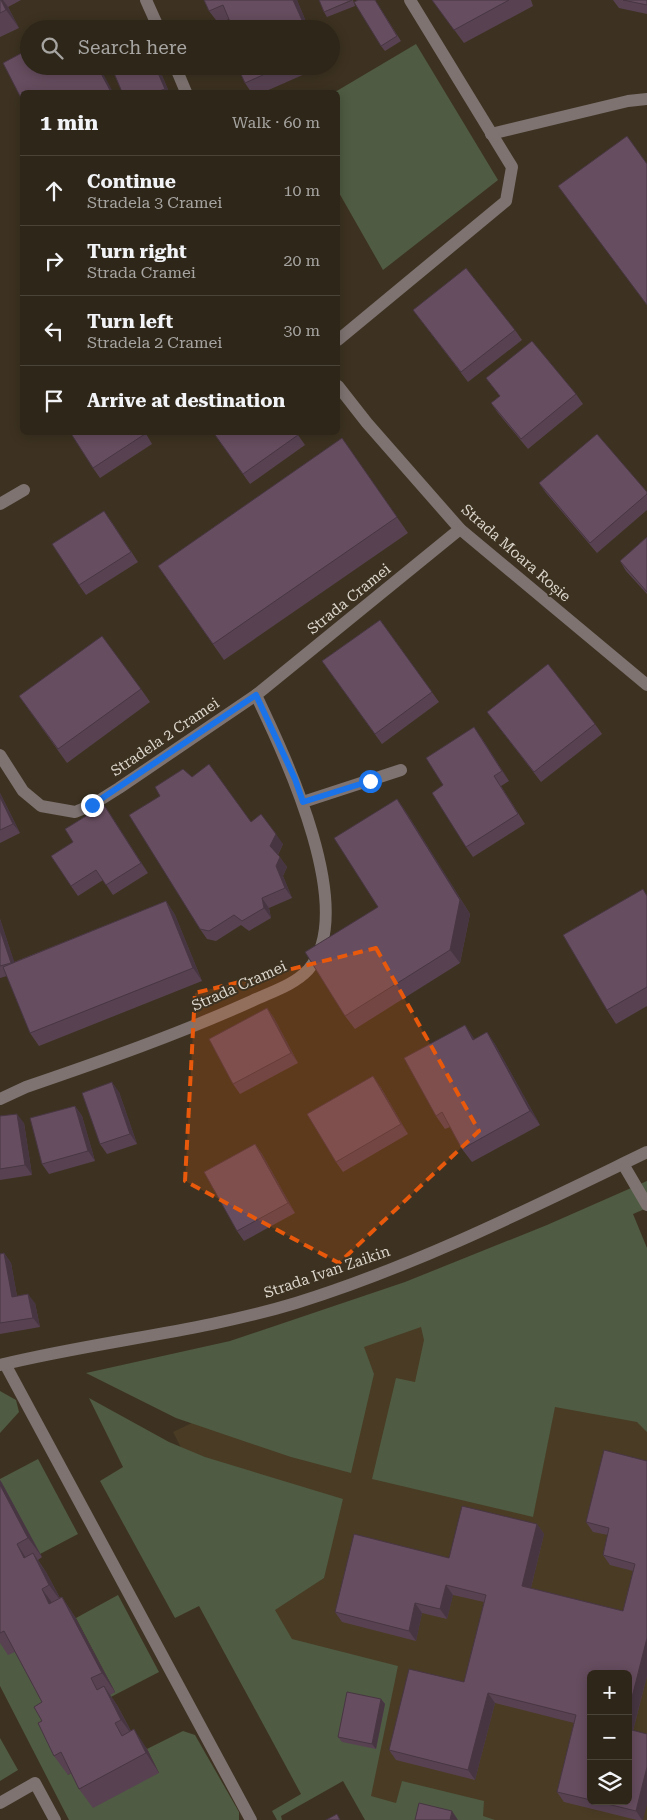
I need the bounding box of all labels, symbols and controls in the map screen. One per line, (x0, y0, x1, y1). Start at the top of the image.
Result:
search box (20, 20, 340, 75)
icon: search (38, 34, 66, 62)
text: Search here (78, 36, 187, 59)
text: 1 min (40, 111, 98, 135)
text: Walk · 60 m (232, 113, 320, 132)
text: Continue (87, 170, 176, 193)
icon: ahead (40, 177, 68, 205)
text: 10 m (283, 181, 320, 200)
text: Stradela 3 Cramei (87, 193, 222, 212)
text: Turn right (87, 240, 187, 263)
icon: right (40, 247, 68, 275)
text: 20 m (283, 251, 320, 270)
text: Strada Cramei (87, 263, 196, 282)
text: Turn left (87, 310, 173, 333)
icon: left (40, 317, 68, 345)
text: 30 m (283, 321, 320, 340)
text: Stradela 2 Cramei (87, 333, 222, 352)
icon: arrive (40, 387, 68, 415)
text: Arrive at destination (87, 389, 285, 412)
street label: Strada Moara Roșie (457, 501, 574, 606)
street label: Strada Cramei (304, 560, 394, 638)
street label: Stradela 2 Cramei (107, 694, 223, 780)
route start (359, 770, 382, 793)
route end (81, 794, 104, 817)
street label: Strada Cramei (189, 957, 289, 1015)
street label: Strada Ivan Zaikin (262, 1242, 393, 1302)
map controls (587, 1670, 632, 1805)
button: + (587, 1670, 632, 1715)
button: − (587, 1715, 632, 1760)
button: layers (587, 1760, 632, 1805)

